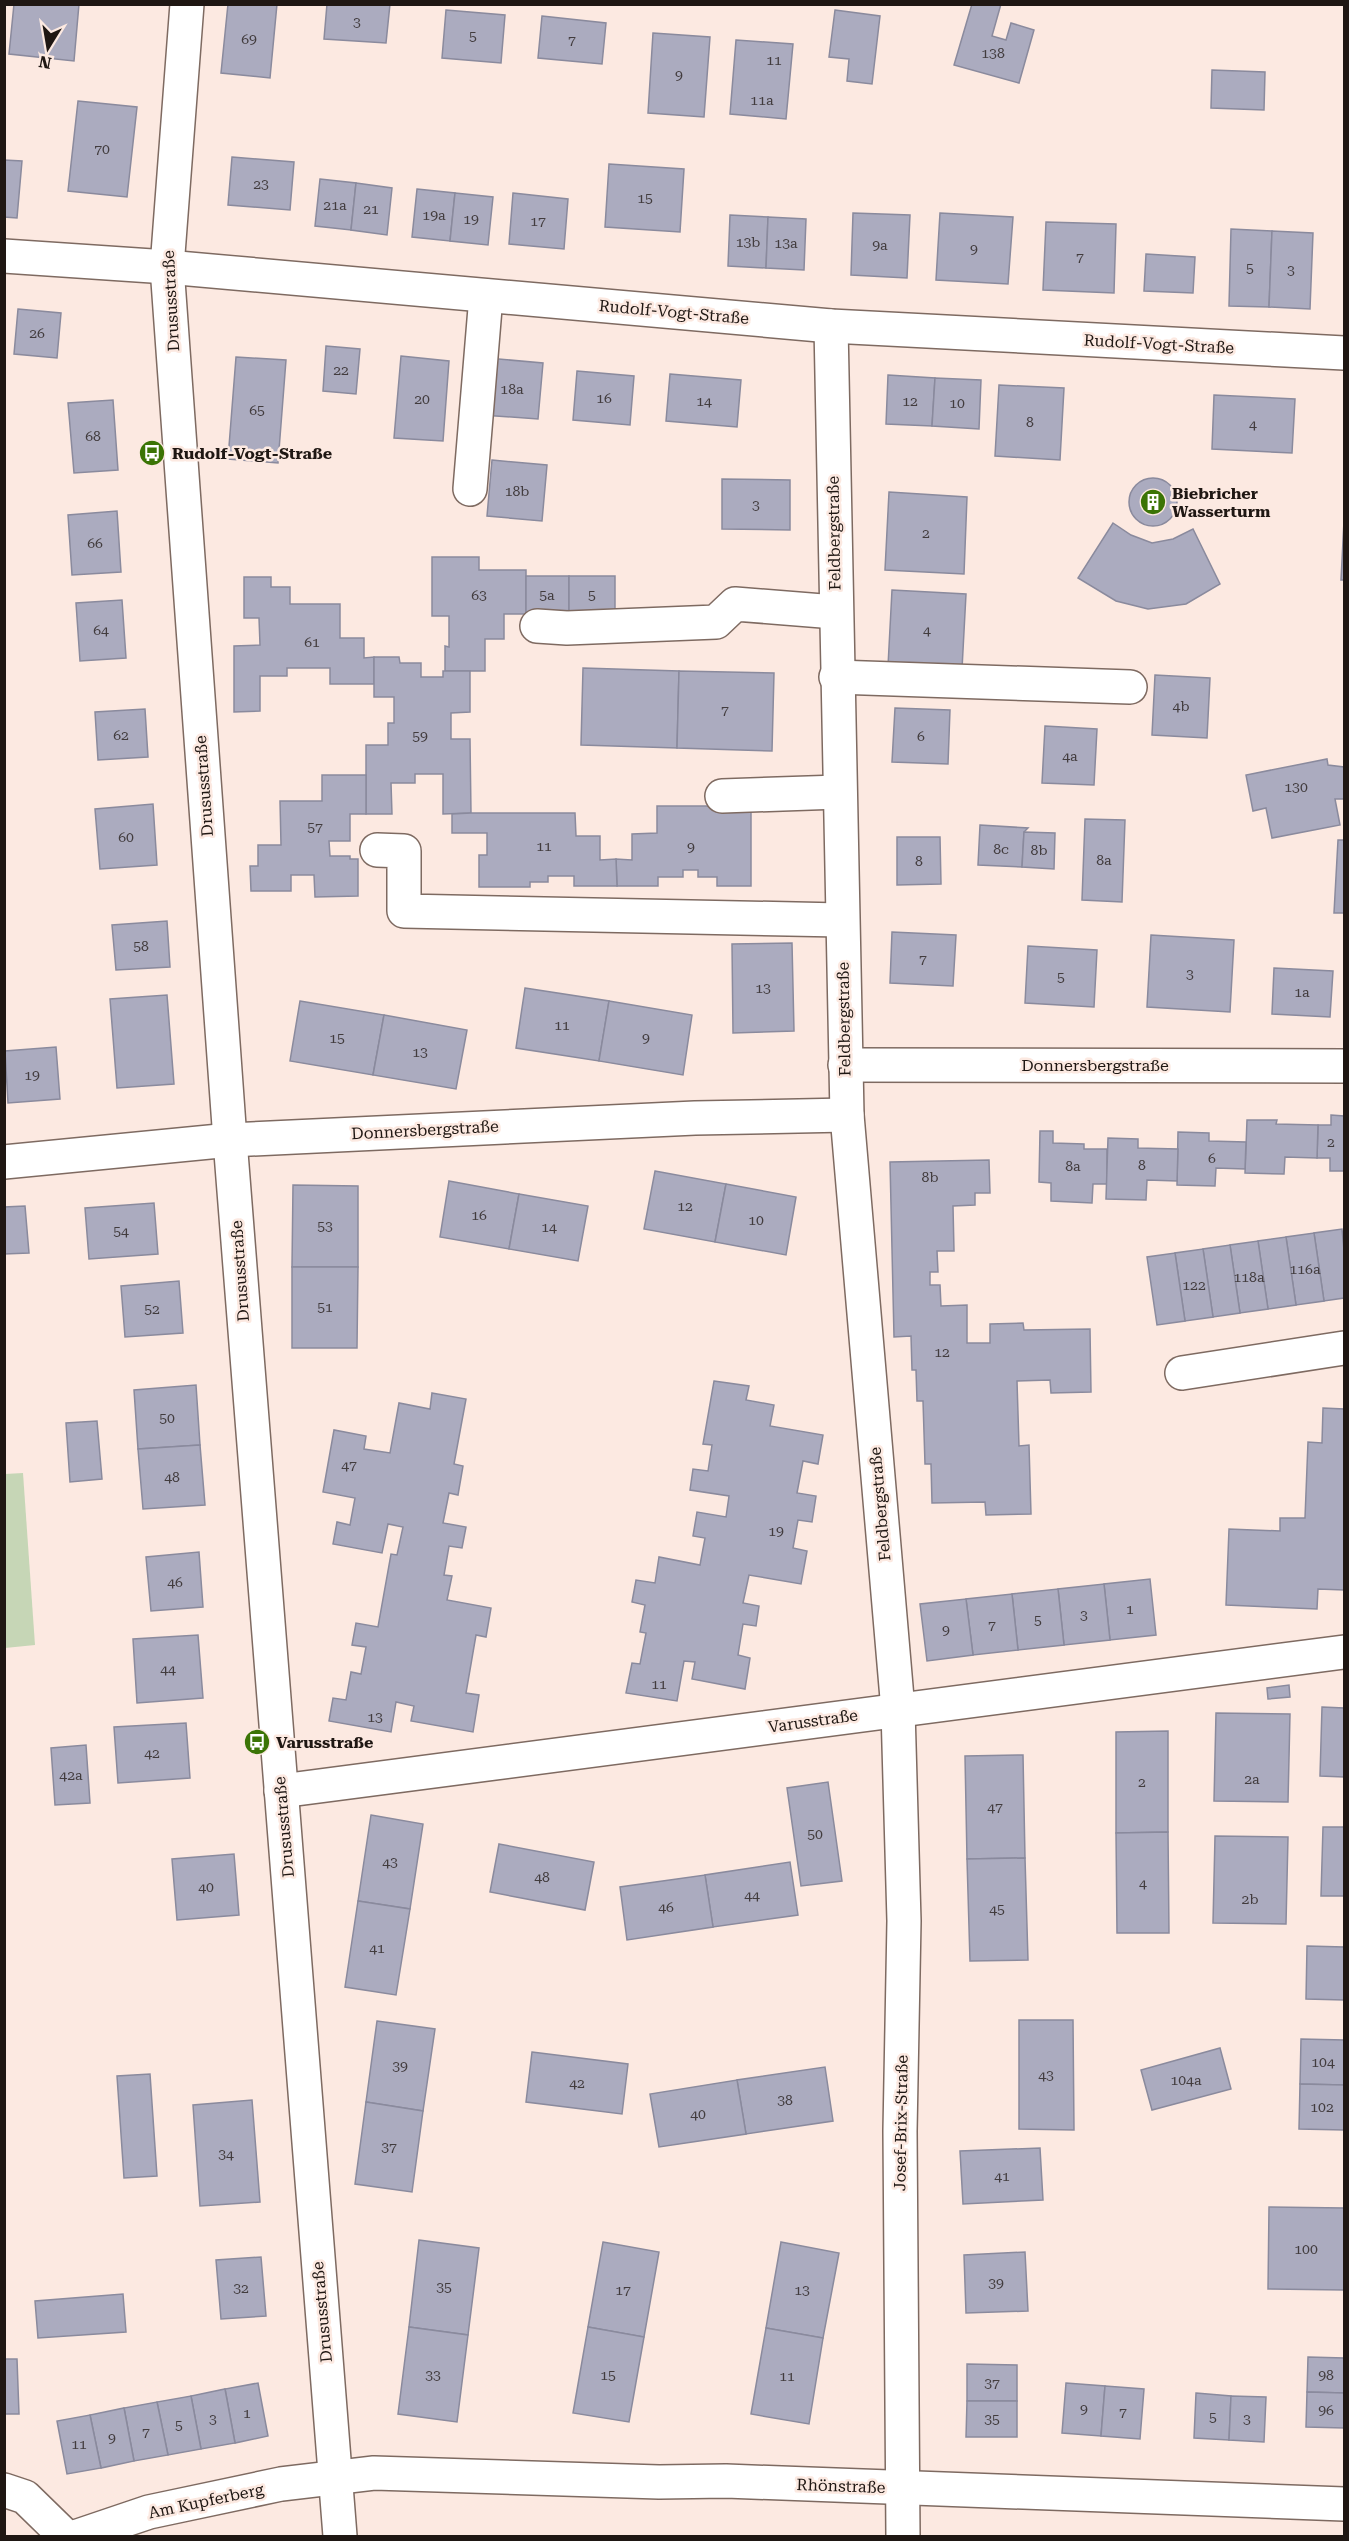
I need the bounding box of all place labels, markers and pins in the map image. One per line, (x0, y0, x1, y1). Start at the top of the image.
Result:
bus stop icon: Rudolf-Vogt-Straße (137, 438, 167, 468)
place label: Rudolf-Vogt-Straße (172, 444, 332, 463)
place label: Biebricher Wasserturm (1172, 484, 1271, 521)
building icon: Biebricher Wasserturm (1138, 487, 1168, 517)
bus stop icon: Varusstraße (242, 1727, 272, 1757)
place label: Varusstraße (276, 1733, 373, 1752)

